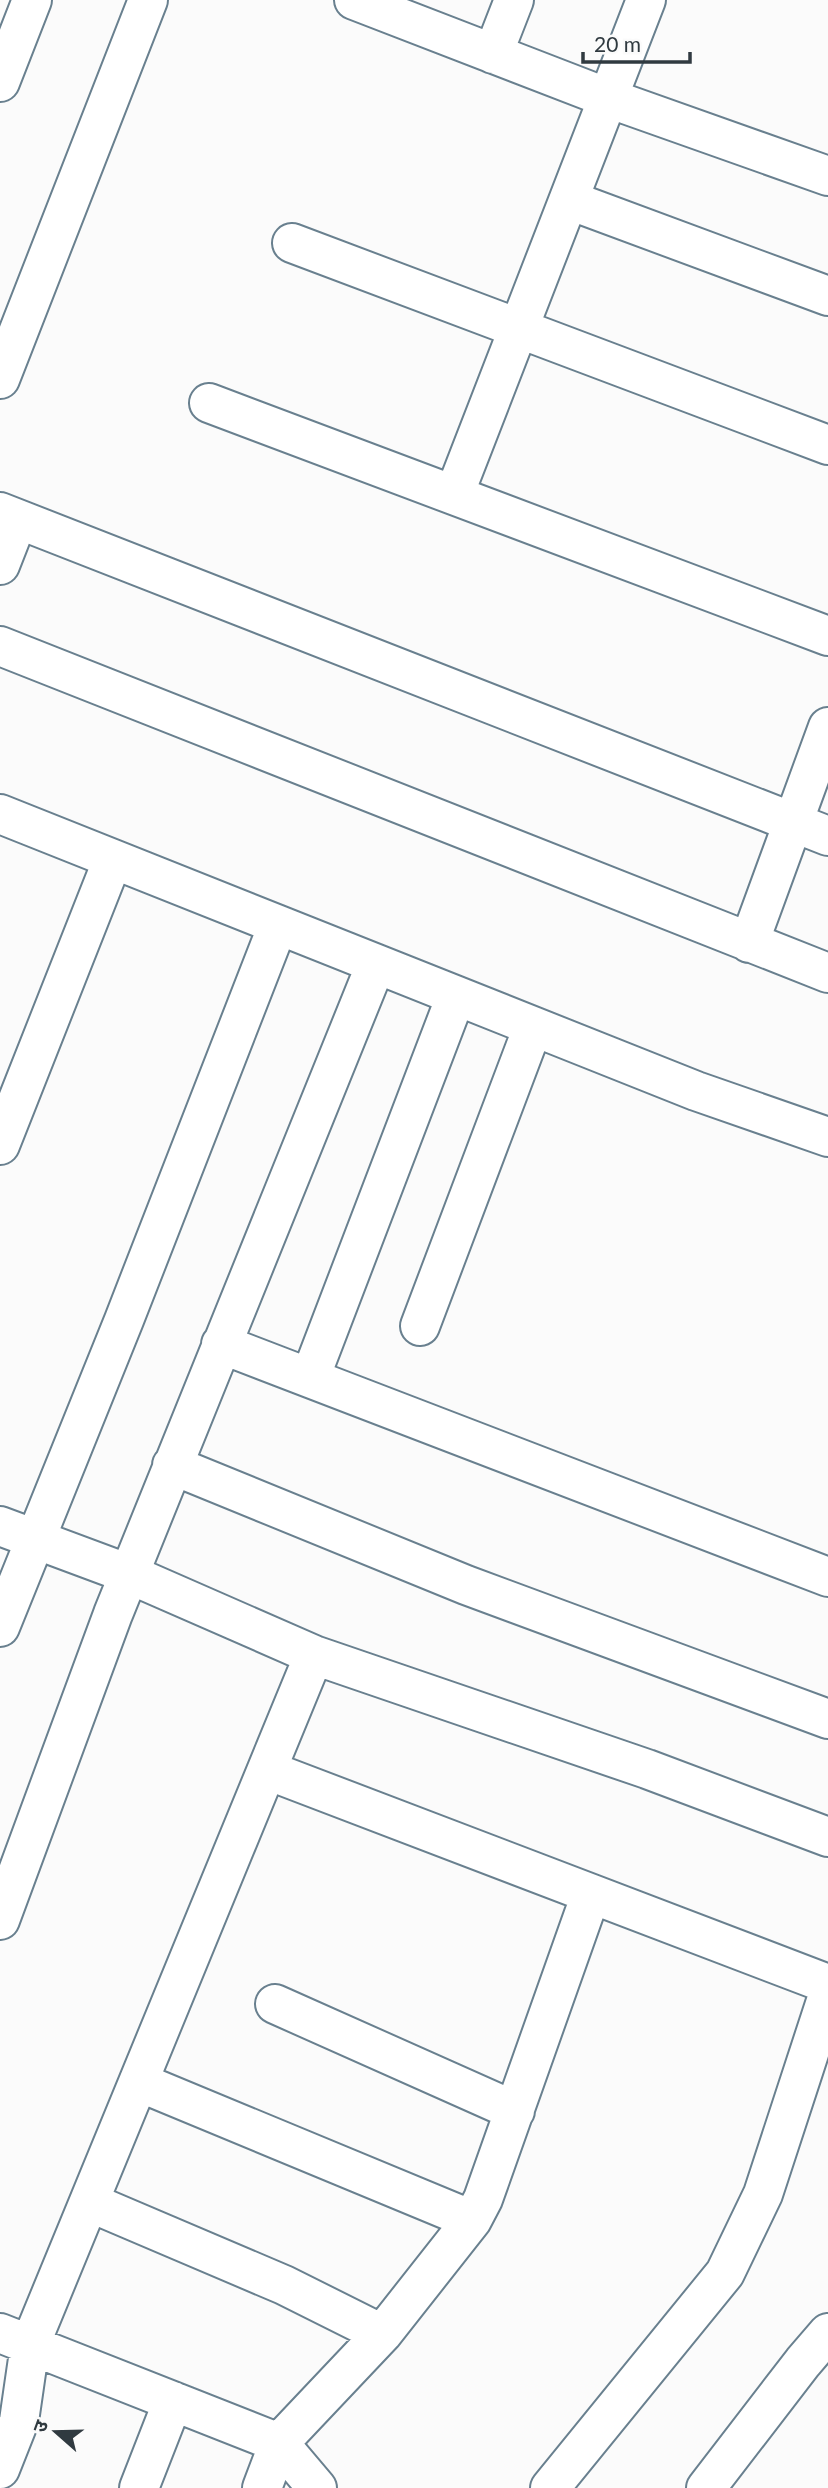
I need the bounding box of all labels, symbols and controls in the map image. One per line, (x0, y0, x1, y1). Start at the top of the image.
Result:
scale bar (583, 21, 690, 65)
text: 20 m (594, 31, 641, 56)
north arrow (21, 2397, 91, 2467)
text: उ (27, 2416, 53, 2435)

